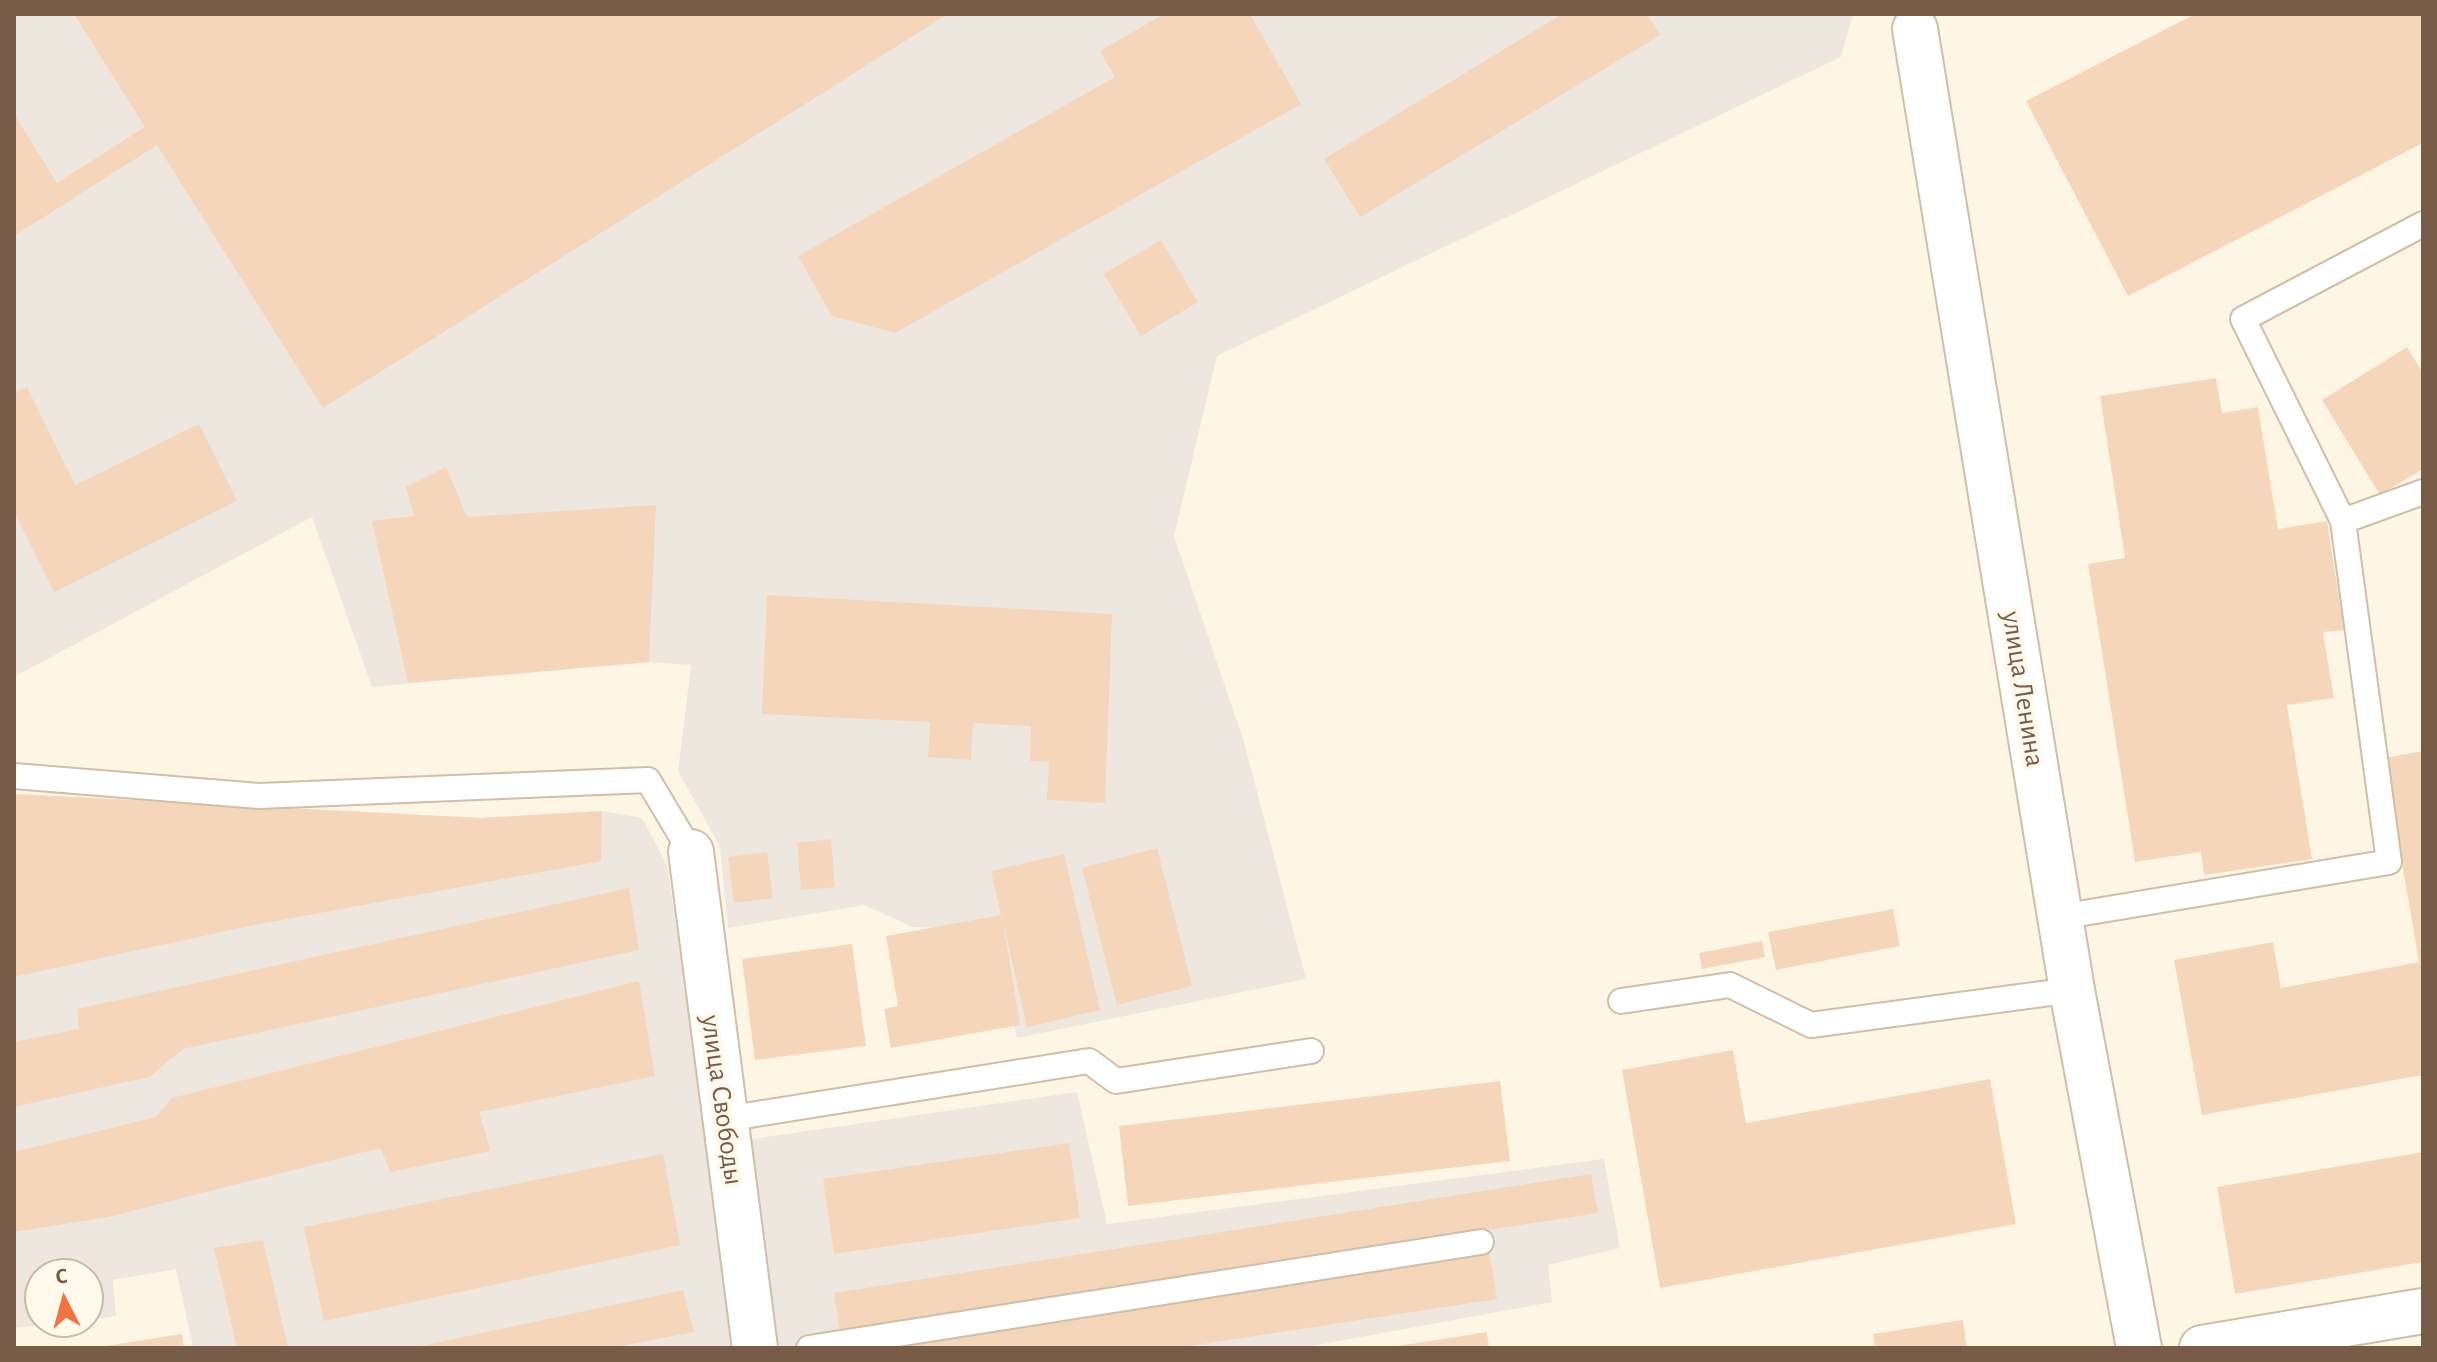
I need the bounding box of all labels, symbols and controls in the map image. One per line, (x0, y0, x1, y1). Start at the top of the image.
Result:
street label: улица Ленина (1994, 609, 2052, 769)
street label: улица Свободы (693, 1013, 751, 1187)
north arrow (24, 1258, 104, 1338)
text: С (54, 1265, 69, 1288)

